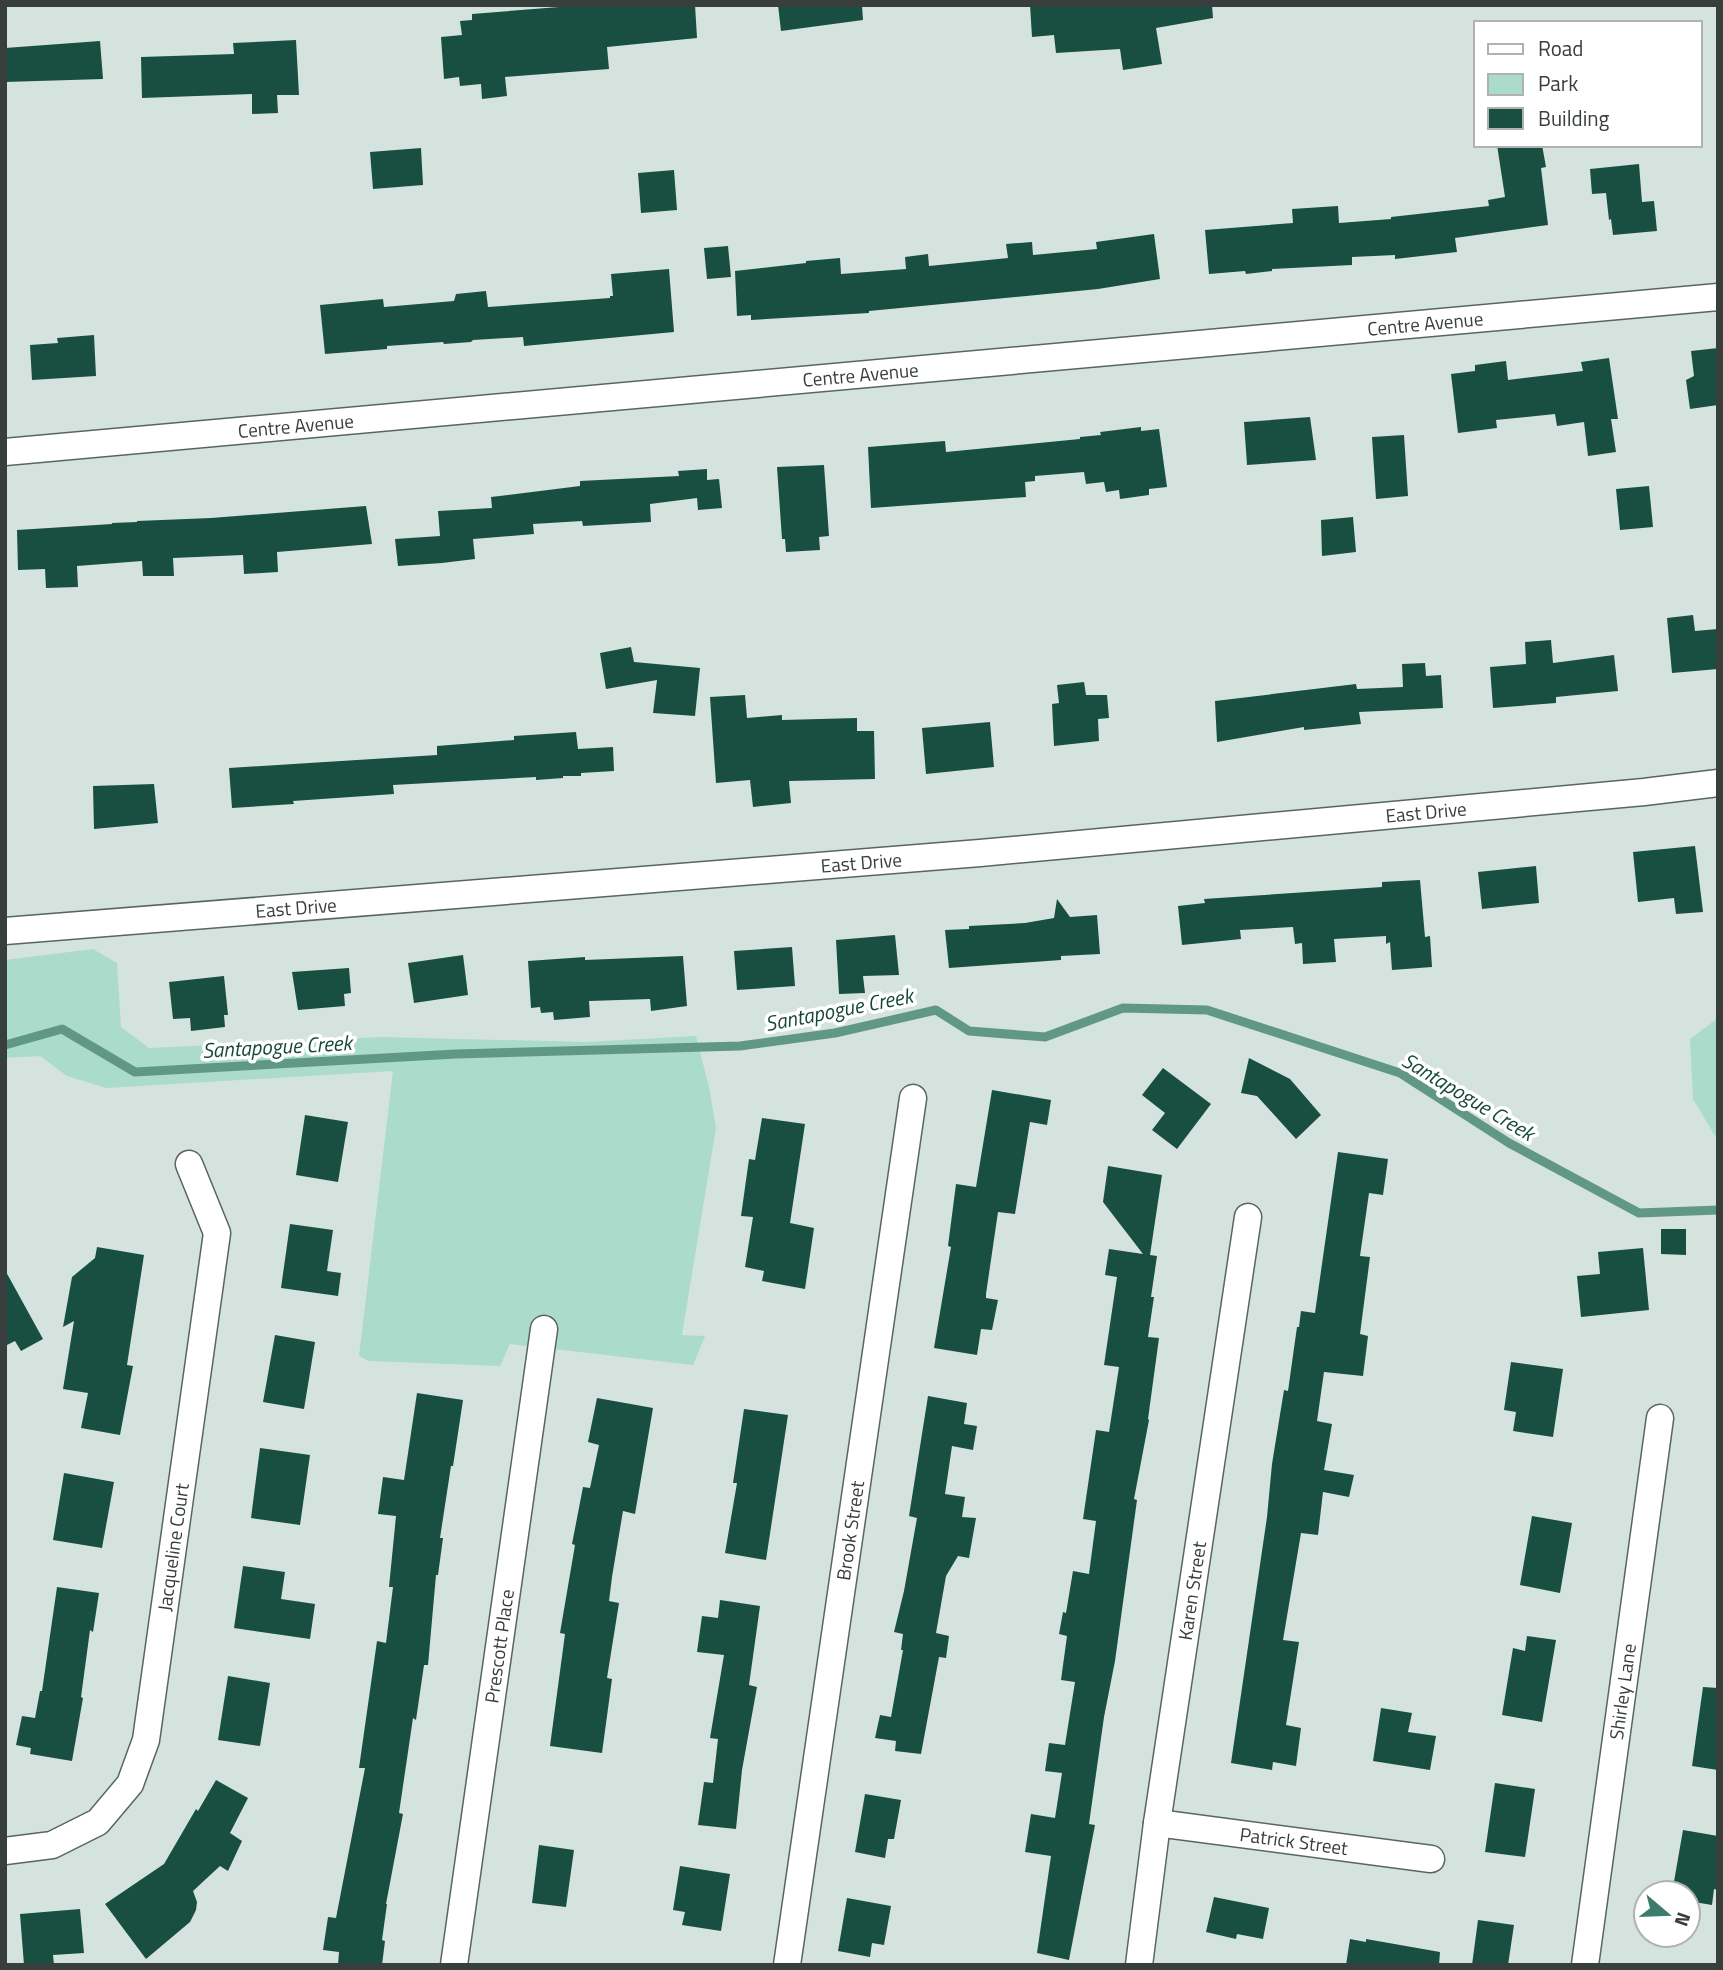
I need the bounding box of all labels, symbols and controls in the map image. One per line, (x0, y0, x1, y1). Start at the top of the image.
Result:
legend (1474, 21, 1702, 147)
text: Road (1538, 32, 1583, 64)
text: Park (1538, 67, 1578, 99)
text: Building (1538, 102, 1610, 134)
street label: Centre Avenue (1366, 303, 1484, 343)
street label: Centre Avenue (801, 354, 920, 394)
street label: Centre Avenue (237, 406, 355, 445)
street label: East Drive (1384, 793, 1468, 830)
street label: East Drive (820, 844, 903, 880)
street label: East Drive (254, 890, 338, 925)
water label: Santapogue Creek (762, 979, 918, 1039)
water label: Santapogue Creek (201, 1026, 355, 1066)
water label: Santapogue Creek (1396, 1044, 1543, 1150)
street label: Brook Street (828, 1478, 871, 1582)
street label: Jacqueline Court (149, 1481, 196, 1613)
street label: Karen Street (1170, 1539, 1213, 1642)
street label: Prescott Place (476, 1587, 521, 1705)
street label: Shirley Lane (1601, 1642, 1643, 1741)
street label: Patrick Street (1238, 1819, 1350, 1862)
north arrow (1632, 1879, 1702, 1949)
text: N (1668, 1909, 1699, 1931)

